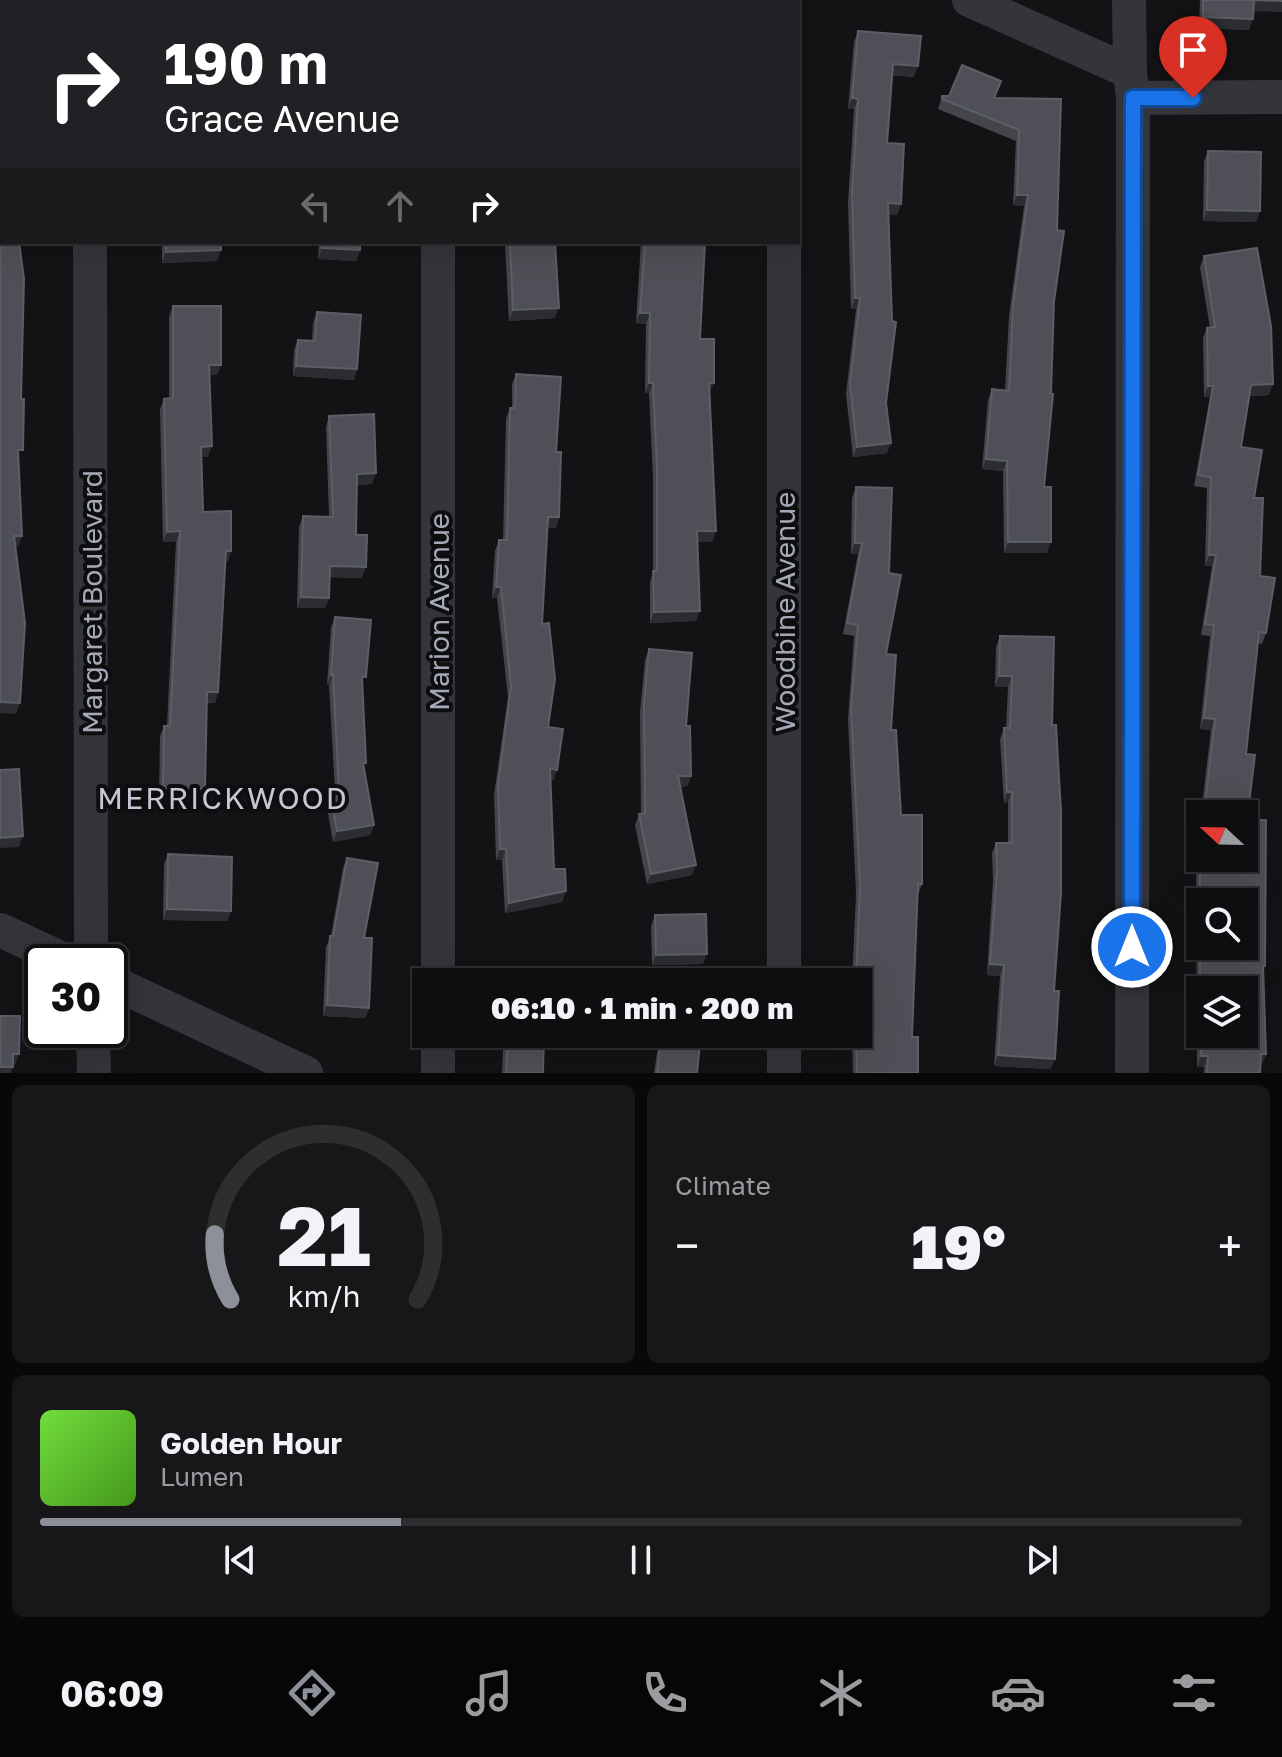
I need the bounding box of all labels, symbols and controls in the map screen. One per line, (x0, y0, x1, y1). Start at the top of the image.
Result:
pin (1159, 16, 1227, 98)
icon: arrive (1171, 28, 1215, 72)
text: 190 m (164, 29, 328, 96)
icon: right (32, 32, 136, 136)
text: Grace Avenue (164, 97, 400, 140)
icon: left (294, 184, 338, 228)
icon: ahead (378, 184, 422, 228)
icon: right (462, 184, 506, 228)
street label: Margaret Boulevard (75, 470, 108, 734)
street label: Woodbine Avenue (768, 492, 801, 732)
street label: Marion Avenue (422, 513, 455, 711)
district label: MERRICKWOOD (97, 780, 349, 816)
north arrow (1186, 800, 1258, 872)
map controls (1186, 800, 1258, 1048)
button: search (1186, 888, 1258, 960)
position arrow (1090, 905, 1174, 989)
speed limit sign: 30 (24, 944, 128, 1048)
button: layers (1186, 976, 1258, 1048)
text: 06:10 · 1 min · 200 m (491, 990, 793, 1026)
text: Climate (675, 1170, 771, 1201)
text: 21 (277, 1184, 370, 1284)
text: 19° (911, 1210, 1006, 1282)
text: − (675, 1219, 699, 1272)
text: + (1218, 1219, 1242, 1272)
text: km/h (287, 1279, 360, 1313)
text: Golden Hour (160, 1425, 342, 1461)
text: Lumen (160, 1461, 244, 1492)
icon: previous (218, 1538, 262, 1582)
icon: pause (619, 1538, 663, 1582)
icon: next (1020, 1538, 1064, 1582)
icon: directions (284, 1665, 340, 1721)
icon: music (461, 1665, 517, 1721)
icon: phone (637, 1665, 693, 1721)
icon: climate (813, 1665, 869, 1721)
icon: car (990, 1665, 1046, 1721)
icon: filters (1166, 1665, 1222, 1721)
text: 06:09 (60, 1672, 164, 1715)

